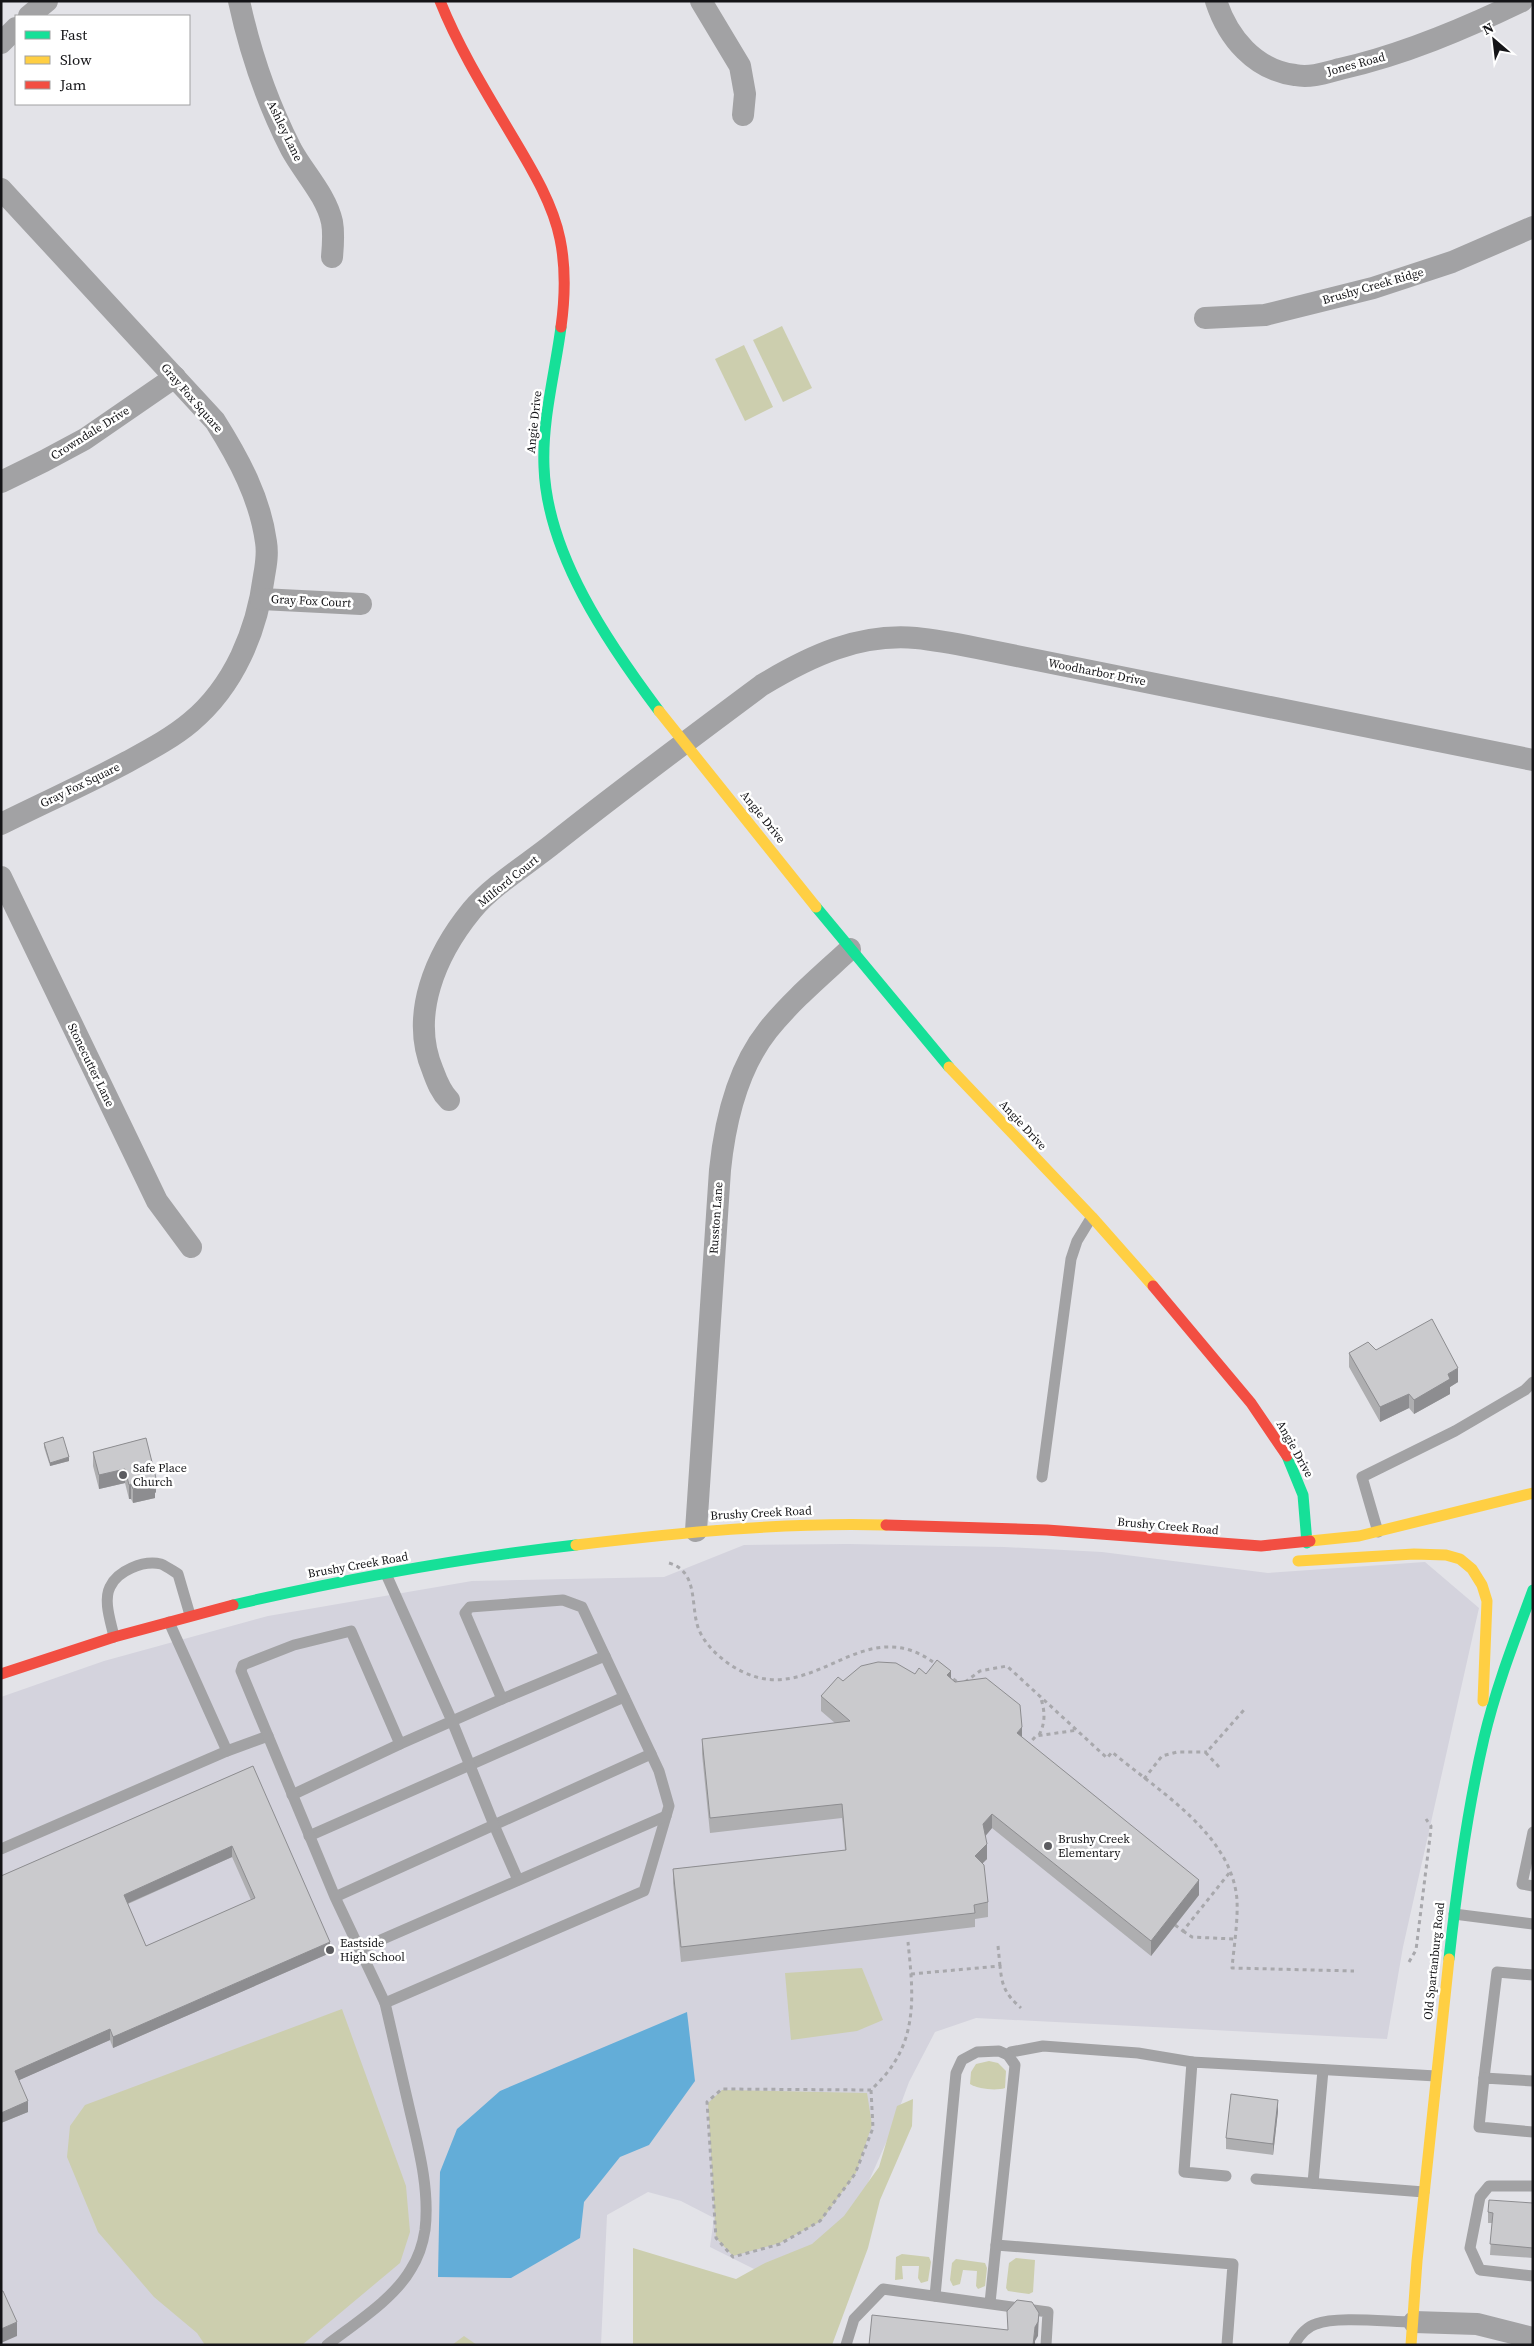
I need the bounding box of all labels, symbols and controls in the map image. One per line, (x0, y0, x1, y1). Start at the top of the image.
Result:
legend (15, 15, 190, 105)
north arrow (1469, 15, 1519, 65)
text: N (1479, 17, 1497, 40)
text: Fast (60, 24, 87, 45)
text: Slow (60, 49, 92, 70)
street label: Jones Road (1324, 49, 1387, 80)
text: Jam (59, 74, 87, 95)
street label: Ashley Lane (263, 98, 307, 164)
street label: Brushy Creek Ridge (1320, 264, 1426, 308)
street label: Gray Fox Square (157, 360, 227, 436)
street label: Angie Drive (523, 390, 545, 454)
street label: Crowndale Drive (48, 402, 132, 464)
street label: Gray Fox Court (271, 591, 352, 611)
street label: Woodharbor Drive (1047, 655, 1147, 689)
street label: Gray Fox Square (37, 759, 123, 811)
street label: Angie Drive (737, 788, 789, 846)
street label: Milford Court (474, 852, 542, 910)
street label: Stonecutter Lane (64, 1020, 118, 1110)
street label: Angie Drive (996, 1097, 1050, 1153)
street label: Russton Lane (705, 1181, 727, 1255)
street label: Angie Drive (1273, 1418, 1317, 1480)
place label: Safe Place Church (133, 1460, 187, 1490)
marker: Safe Place Church (117, 1469, 129, 1481)
street label: Brushy Creek Road (710, 1502, 812, 1524)
street label: Brushy Creek Road (1117, 1514, 1220, 1538)
street label: Brushy Creek Road (307, 1548, 410, 1582)
place label: Brushy Creek Elementary (1058, 1831, 1130, 1861)
marker: Brushy Creek Elementary (1042, 1840, 1054, 1852)
street label: Old Spartanburg Road (1420, 1901, 1448, 2021)
place label: Eastside High School (340, 1935, 405, 1965)
marker: Eastside High School (324, 1944, 336, 1956)

